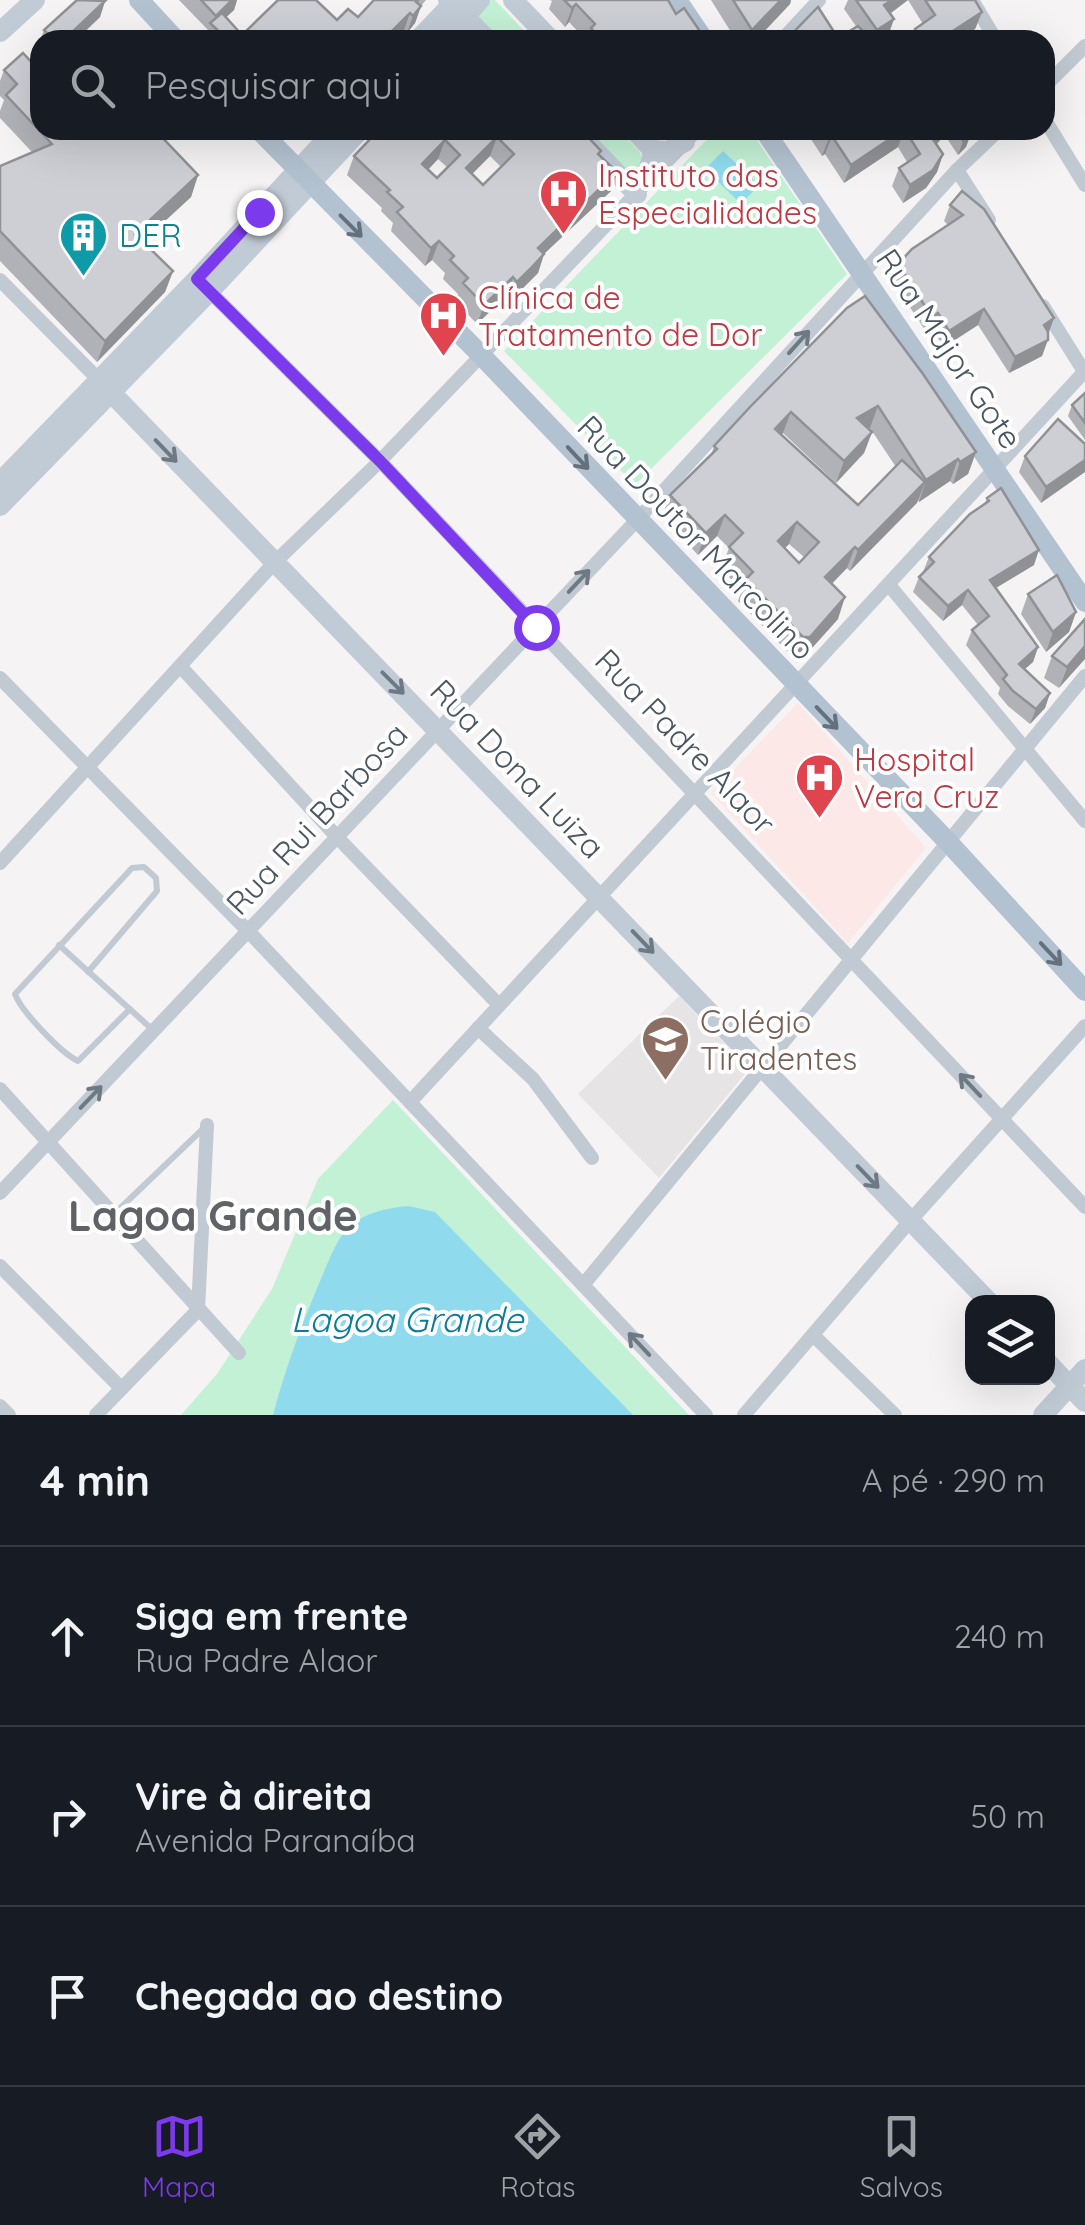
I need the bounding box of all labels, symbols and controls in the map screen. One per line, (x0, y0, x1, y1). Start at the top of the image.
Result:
search box (30, 30, 1055, 140)
icon: search (65, 58, 120, 113)
text: Pesquisar aqui (145, 61, 401, 109)
place label: Instituto das Especialidades (598, 155, 817, 232)
hospital icon: Instituto das Especialidades (537, 168, 589, 236)
route end (237, 190, 283, 236)
building icon: DER (58, 210, 110, 278)
one-way arrow (339, 213, 363, 237)
place label: DER (119, 215, 182, 255)
street label: Rua Major Gote (868, 241, 1031, 456)
place label: Clínica de Tratamento de Dor (478, 277, 763, 354)
hospital icon: Clínica de Tratamento de Dor (417, 290, 469, 358)
one-way arrow (788, 330, 811, 355)
street label: Rua Doutor Marcolino (570, 407, 824, 668)
one-way arrow (154, 438, 178, 462)
one-way arrow (566, 445, 589, 470)
one-way arrow (567, 569, 590, 594)
route start (514, 605, 560, 651)
street label: Rua Padre Alaor (587, 640, 784, 842)
street label: Rua Dona Luiza (422, 670, 613, 866)
one-way arrow (380, 671, 404, 695)
one-way arrow (815, 705, 838, 730)
street label: Rua Rui Barbosa (217, 714, 416, 923)
place label: Hospital Vera Cruz (854, 739, 999, 816)
hospital icon: Hospital Vera Cruz (793, 752, 845, 820)
one-way arrow (631, 930, 655, 954)
one-way arrow (1039, 941, 1062, 966)
place label: Colégio Tiradentes (700, 1001, 857, 1078)
school or university icon: Colégio Tiradentes (639, 1014, 691, 1082)
one-way arrow (959, 1073, 982, 1098)
one-way arrow (79, 1085, 102, 1110)
one-way arrow (856, 1164, 880, 1188)
district label: Lagoa Grande (68, 1189, 358, 1242)
map controls (965, 1295, 1055, 1385)
button: layers (965, 1295, 1055, 1385)
water label: Lagoa Grande (291, 1297, 525, 1341)
one-way arrow (628, 1332, 651, 1357)
text: 4 min (40, 1454, 150, 1507)
text: A pé · 290 m (862, 1460, 1045, 1500)
text: Siga em frente (135, 1592, 408, 1640)
icon: ahead (40, 1609, 95, 1664)
text: 240 m (954, 1616, 1045, 1656)
text: Rua Padre Alaor (135, 1640, 378, 1680)
text: Vire à direita (135, 1772, 372, 1820)
icon: right (40, 1789, 95, 1844)
text: 50 m (971, 1796, 1045, 1836)
text: Avenida Paranaíba (135, 1820, 416, 1860)
icon: arrive (40, 1969, 95, 2024)
text: Chegada ao destino (135, 1972, 503, 2020)
tab: Mapa (142, 2109, 216, 2204)
tab: Rotas (500, 2109, 575, 2204)
tab: Salvos (860, 2109, 943, 2204)

